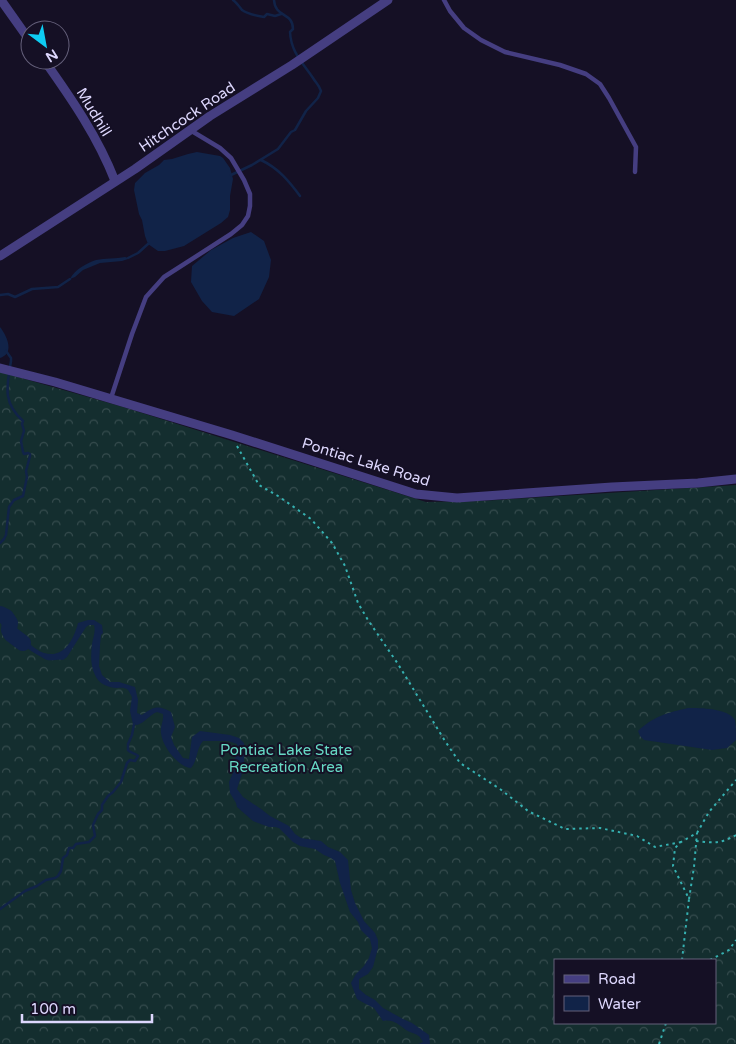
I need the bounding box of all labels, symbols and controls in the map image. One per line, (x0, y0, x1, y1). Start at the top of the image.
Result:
north arrow (20, 20, 70, 70)
text: N (42, 45, 61, 66)
street label: Hitchcock Road (135, 78, 239, 156)
street label: Mudhill (73, 85, 115, 139)
street label: Pontiac Lake Road (300, 434, 432, 490)
park label: Pontiac Lake State Recreation Area (220, 741, 352, 776)
legend (554, 959, 716, 1024)
text: Road (598, 970, 636, 988)
scale bar (22, 992, 152, 1024)
text: Water (598, 995, 641, 1013)
text: 100 m (30, 1000, 76, 1018)

